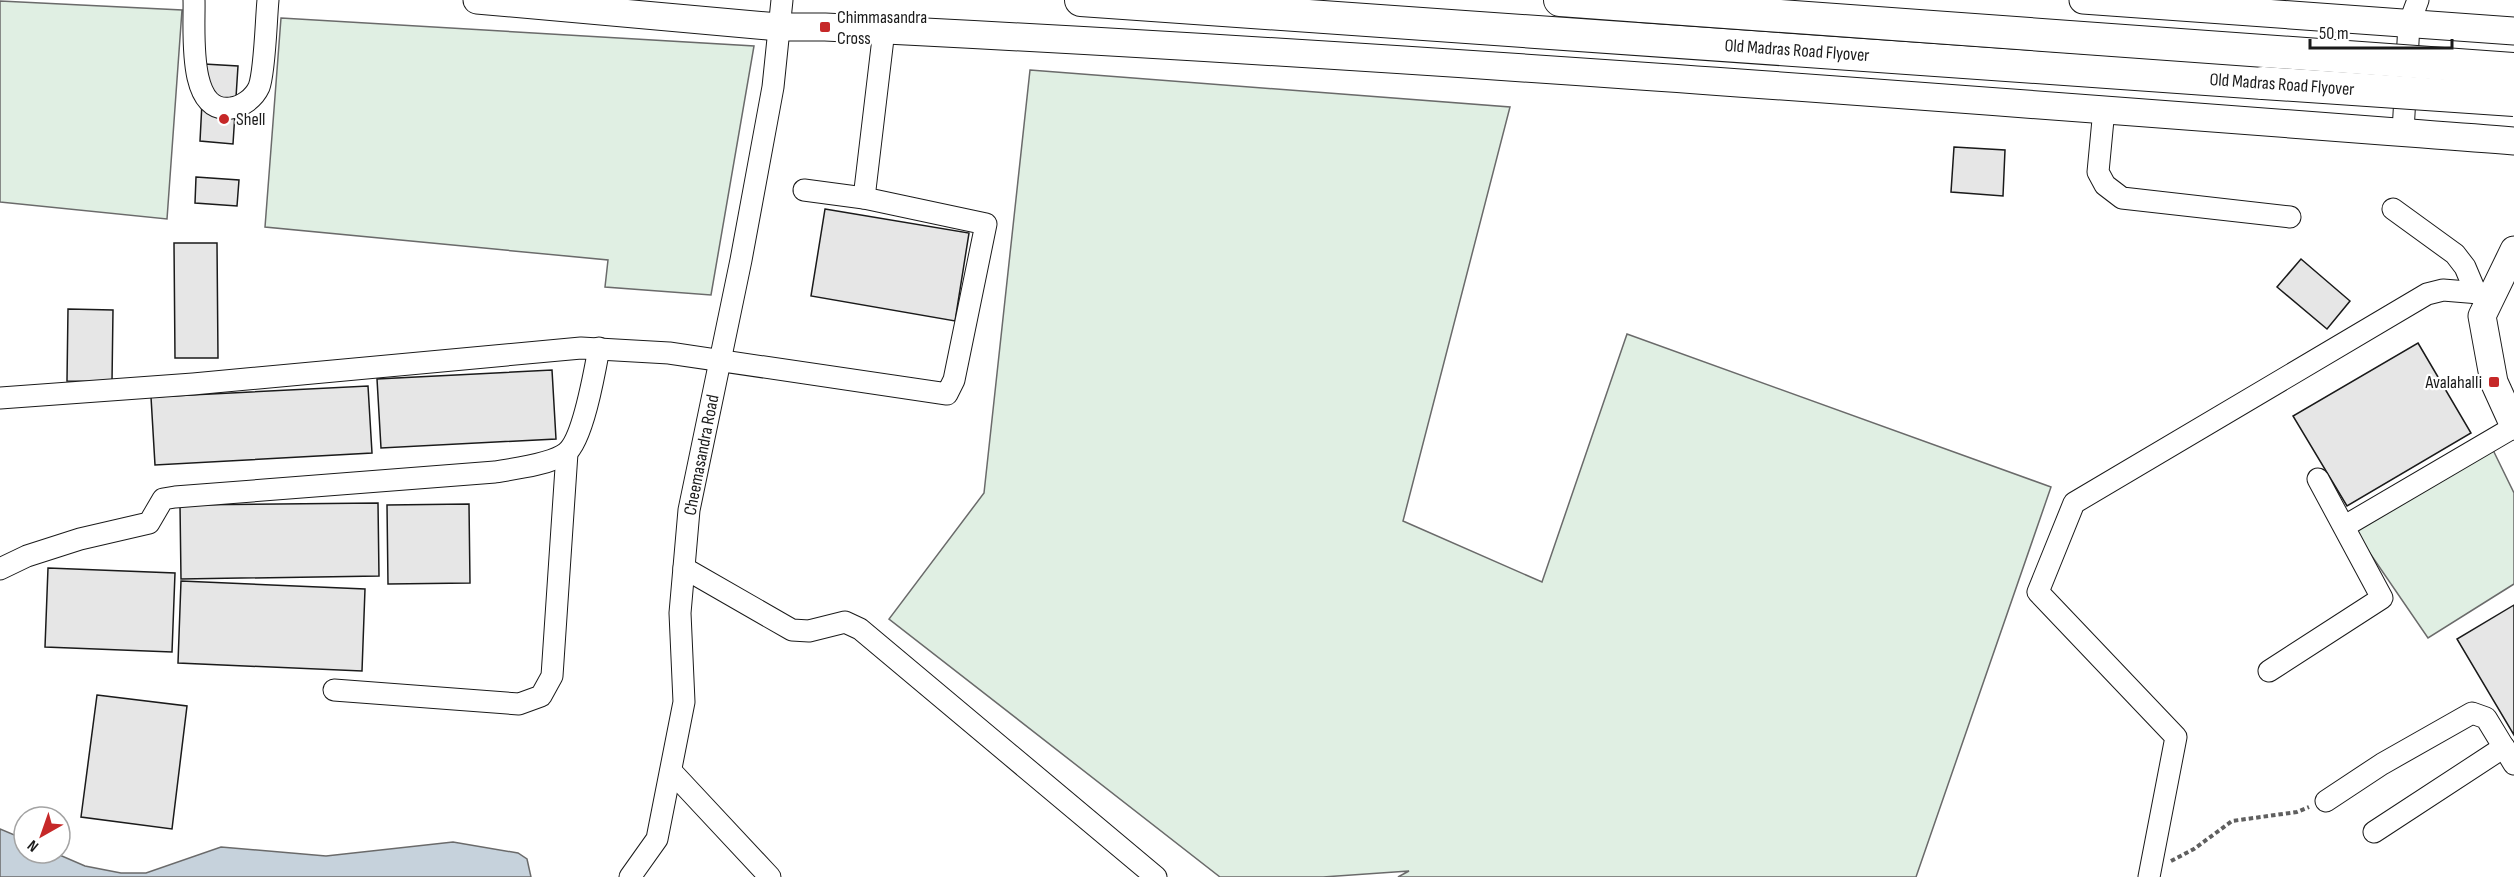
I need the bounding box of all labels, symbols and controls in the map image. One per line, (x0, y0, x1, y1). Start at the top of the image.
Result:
place label: Chimmasandra Cross (837, 7, 927, 49)
scale bar (2310, 12, 2452, 50)
marker: Chimmasandra Cross (818, 20, 832, 34)
text: 50 m (2319, 23, 2349, 44)
street label: Old Madras Road Flyover (1724, 35, 1870, 66)
street label: Old Madras Road Flyover (2209, 69, 2355, 100)
place label: Shell (236, 109, 265, 130)
marker: Shell (217, 112, 231, 126)
place label: Avalahalli (2425, 372, 2482, 393)
marker: Avalahalli (2487, 375, 2501, 389)
street label: Cheemasandra Road (679, 393, 723, 517)
north arrow (12, 805, 72, 865)
text: N (24, 835, 43, 855)

